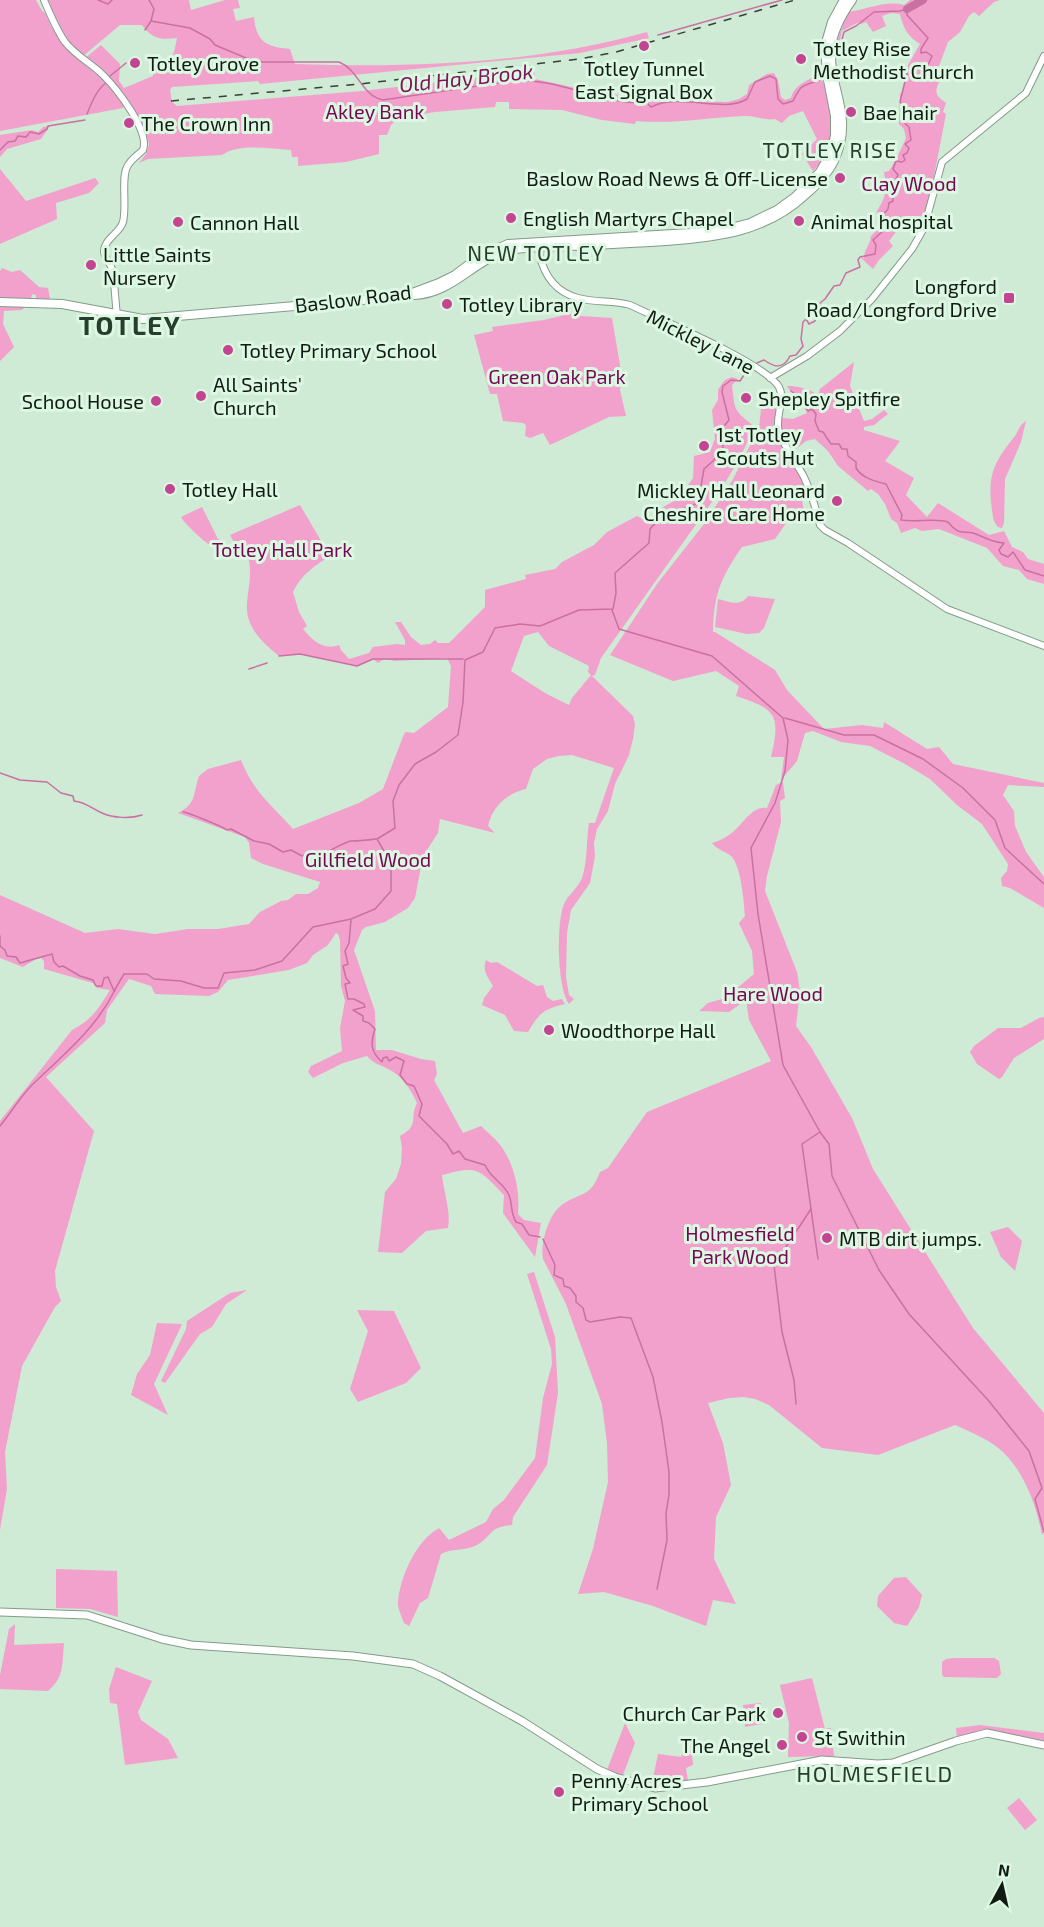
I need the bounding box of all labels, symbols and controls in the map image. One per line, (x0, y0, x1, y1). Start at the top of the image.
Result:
place label: Totley Rise Methodist Church (813, 36, 974, 83)
marker: Totley Tunnel East Signal Box (637, 39, 651, 53)
place label: Totley Grove (147, 51, 259, 75)
marker: Totley Rise Methodist Church (794, 52, 808, 66)
marker: Totley Grove (128, 56, 142, 70)
place label: Totley Tunnel East Signal Box (575, 56, 714, 103)
water label: Old Hay Brook (398, 58, 534, 97)
park label: Akley Bank (325, 99, 425, 123)
place label: Bae hair (863, 100, 937, 124)
marker: Bae hair (844, 105, 858, 119)
place label: The Crown Inn (141, 111, 271, 135)
marker: The Crown Inn (122, 116, 136, 130)
district label: TOTLEY RISE (763, 137, 897, 162)
place label: Baslow Road News & Off-License (526, 166, 828, 190)
marker: Baslow Road News & Off-License (833, 171, 847, 185)
park label: Clay Wood (861, 171, 957, 195)
place label: English Martyrs Chapel (523, 206, 734, 230)
place label: Animal hospital (811, 209, 953, 233)
place label: Cannon Hall (190, 210, 299, 234)
marker: English Martyrs Chapel (504, 211, 518, 225)
marker: Animal hospital (792, 214, 806, 228)
marker: Cannon Hall (171, 215, 185, 229)
district label: NEW TOTLEY (467, 240, 605, 265)
place label: Little Saints Nursery (103, 242, 211, 289)
marker: Little Saints Nursery (84, 258, 98, 272)
place label: Longford Road/Longford Drive (806, 274, 997, 321)
street label: Baslow Road (293, 279, 413, 317)
marker: Longford Road/Longford Drive (1002, 291, 1016, 305)
place label: Totley Library (459, 292, 583, 316)
marker: Totley Library (440, 297, 454, 311)
street label: Mickley Lane (643, 304, 759, 378)
district label: TOTLEY (79, 309, 181, 340)
place label: Totley Primary School (240, 338, 437, 362)
marker: Totley Primary School (221, 343, 235, 357)
park label: Green Oak Park (488, 364, 626, 388)
place label: All Saints' Church (213, 372, 302, 419)
place label: Shepley Spitfire (758, 386, 900, 410)
place label: School House (22, 389, 144, 413)
marker: All Saints' Church (194, 389, 208, 403)
marker: Shepley Spitfire (739, 391, 753, 405)
marker: School House (149, 394, 163, 408)
place label: 1st Totley Scouts Hut (716, 422, 815, 469)
marker: 1st Totley Scouts Hut (697, 439, 711, 453)
place label: Totley Hall (182, 477, 278, 501)
place label: Mickley Hall Leonard Cheshire Care Home (637, 478, 825, 525)
marker: Totley Hall (163, 482, 177, 496)
marker: Mickley Hall Leonard Cheshire Care Home (830, 494, 844, 508)
park label: Totley Hall Park (212, 537, 352, 561)
park label: Gillfield Wood (305, 847, 431, 871)
park label: Hare Wood (723, 981, 823, 1005)
place label: Woodthorpe Hall (561, 1018, 715, 1042)
marker: Woodthorpe Hall (542, 1023, 556, 1037)
park label: Holmesfield Park Wood (685, 1221, 795, 1268)
place label: MTB dirt jumps. (839, 1226, 982, 1250)
marker: MTB dirt jumps. (820, 1231, 834, 1245)
place label: Church Car Park (623, 1701, 766, 1725)
marker: Church Car Park (771, 1706, 785, 1720)
place label: St Swithin (814, 1725, 906, 1749)
marker: St Swithin (795, 1730, 809, 1744)
place label: The Angel (680, 1733, 770, 1757)
marker: The Angel (775, 1738, 789, 1752)
district label: HOLMESFIELD (796, 1760, 954, 1786)
place label: Penny Acres Primary School (571, 1768, 708, 1815)
marker: Penny Acres Primary School (552, 1785, 566, 1799)
north arrow (972, 1855, 1032, 1915)
text: N (997, 1859, 1011, 1880)

